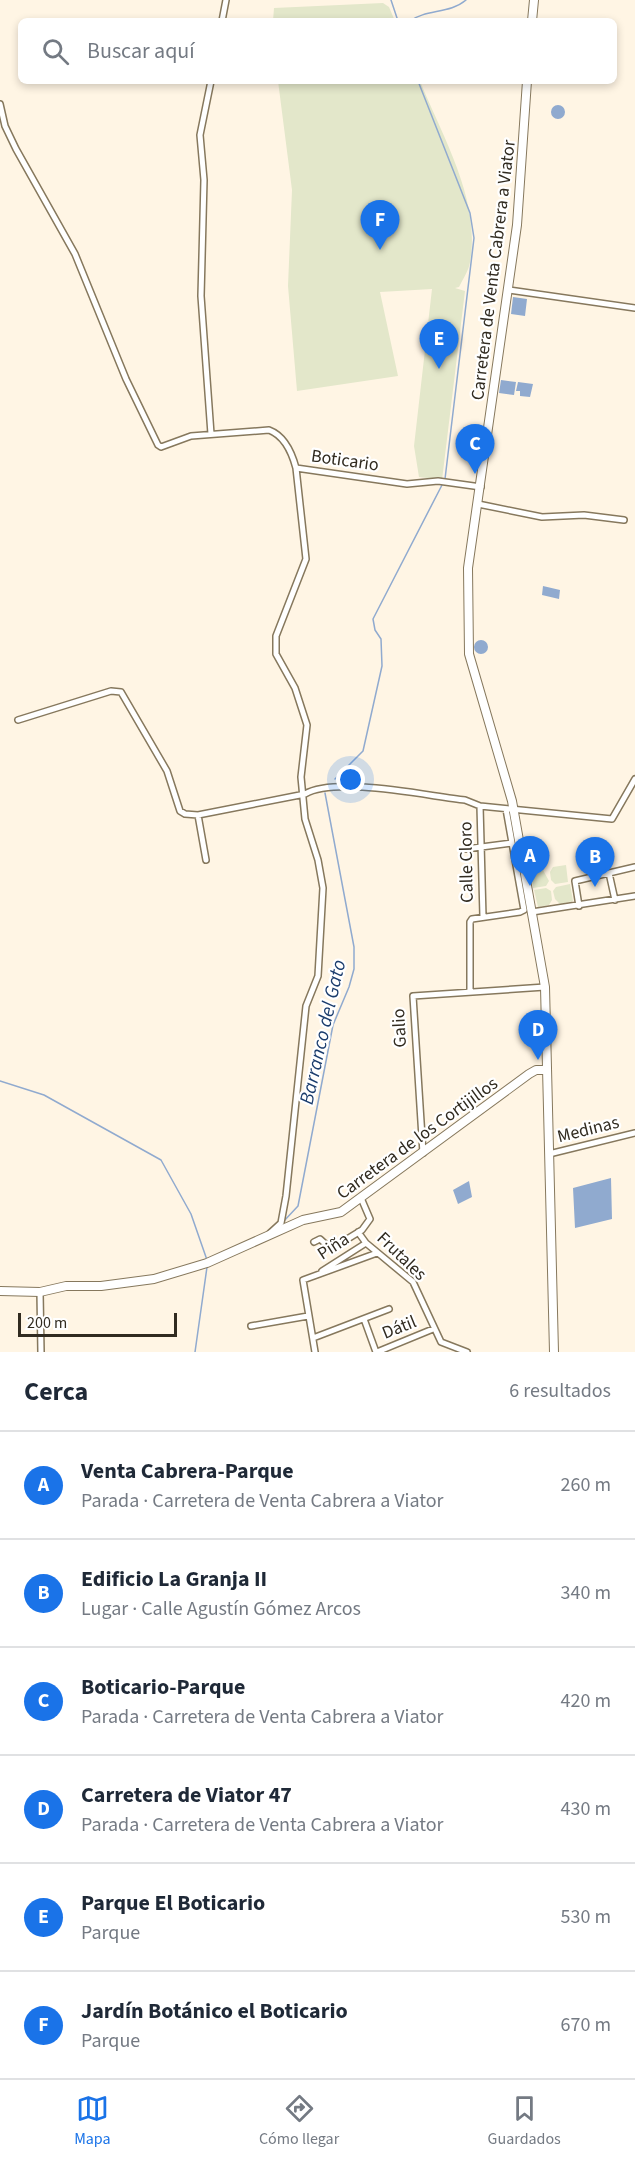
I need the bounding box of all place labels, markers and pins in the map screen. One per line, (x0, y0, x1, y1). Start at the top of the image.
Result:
pin: F (360, 200, 400, 250)
pin: E (420, 320, 458, 369)
pin: C (456, 424, 494, 474)
pin: A (510, 836, 550, 886)
pin: B (576, 838, 614, 887)
pin: D (518, 1010, 558, 1060)

